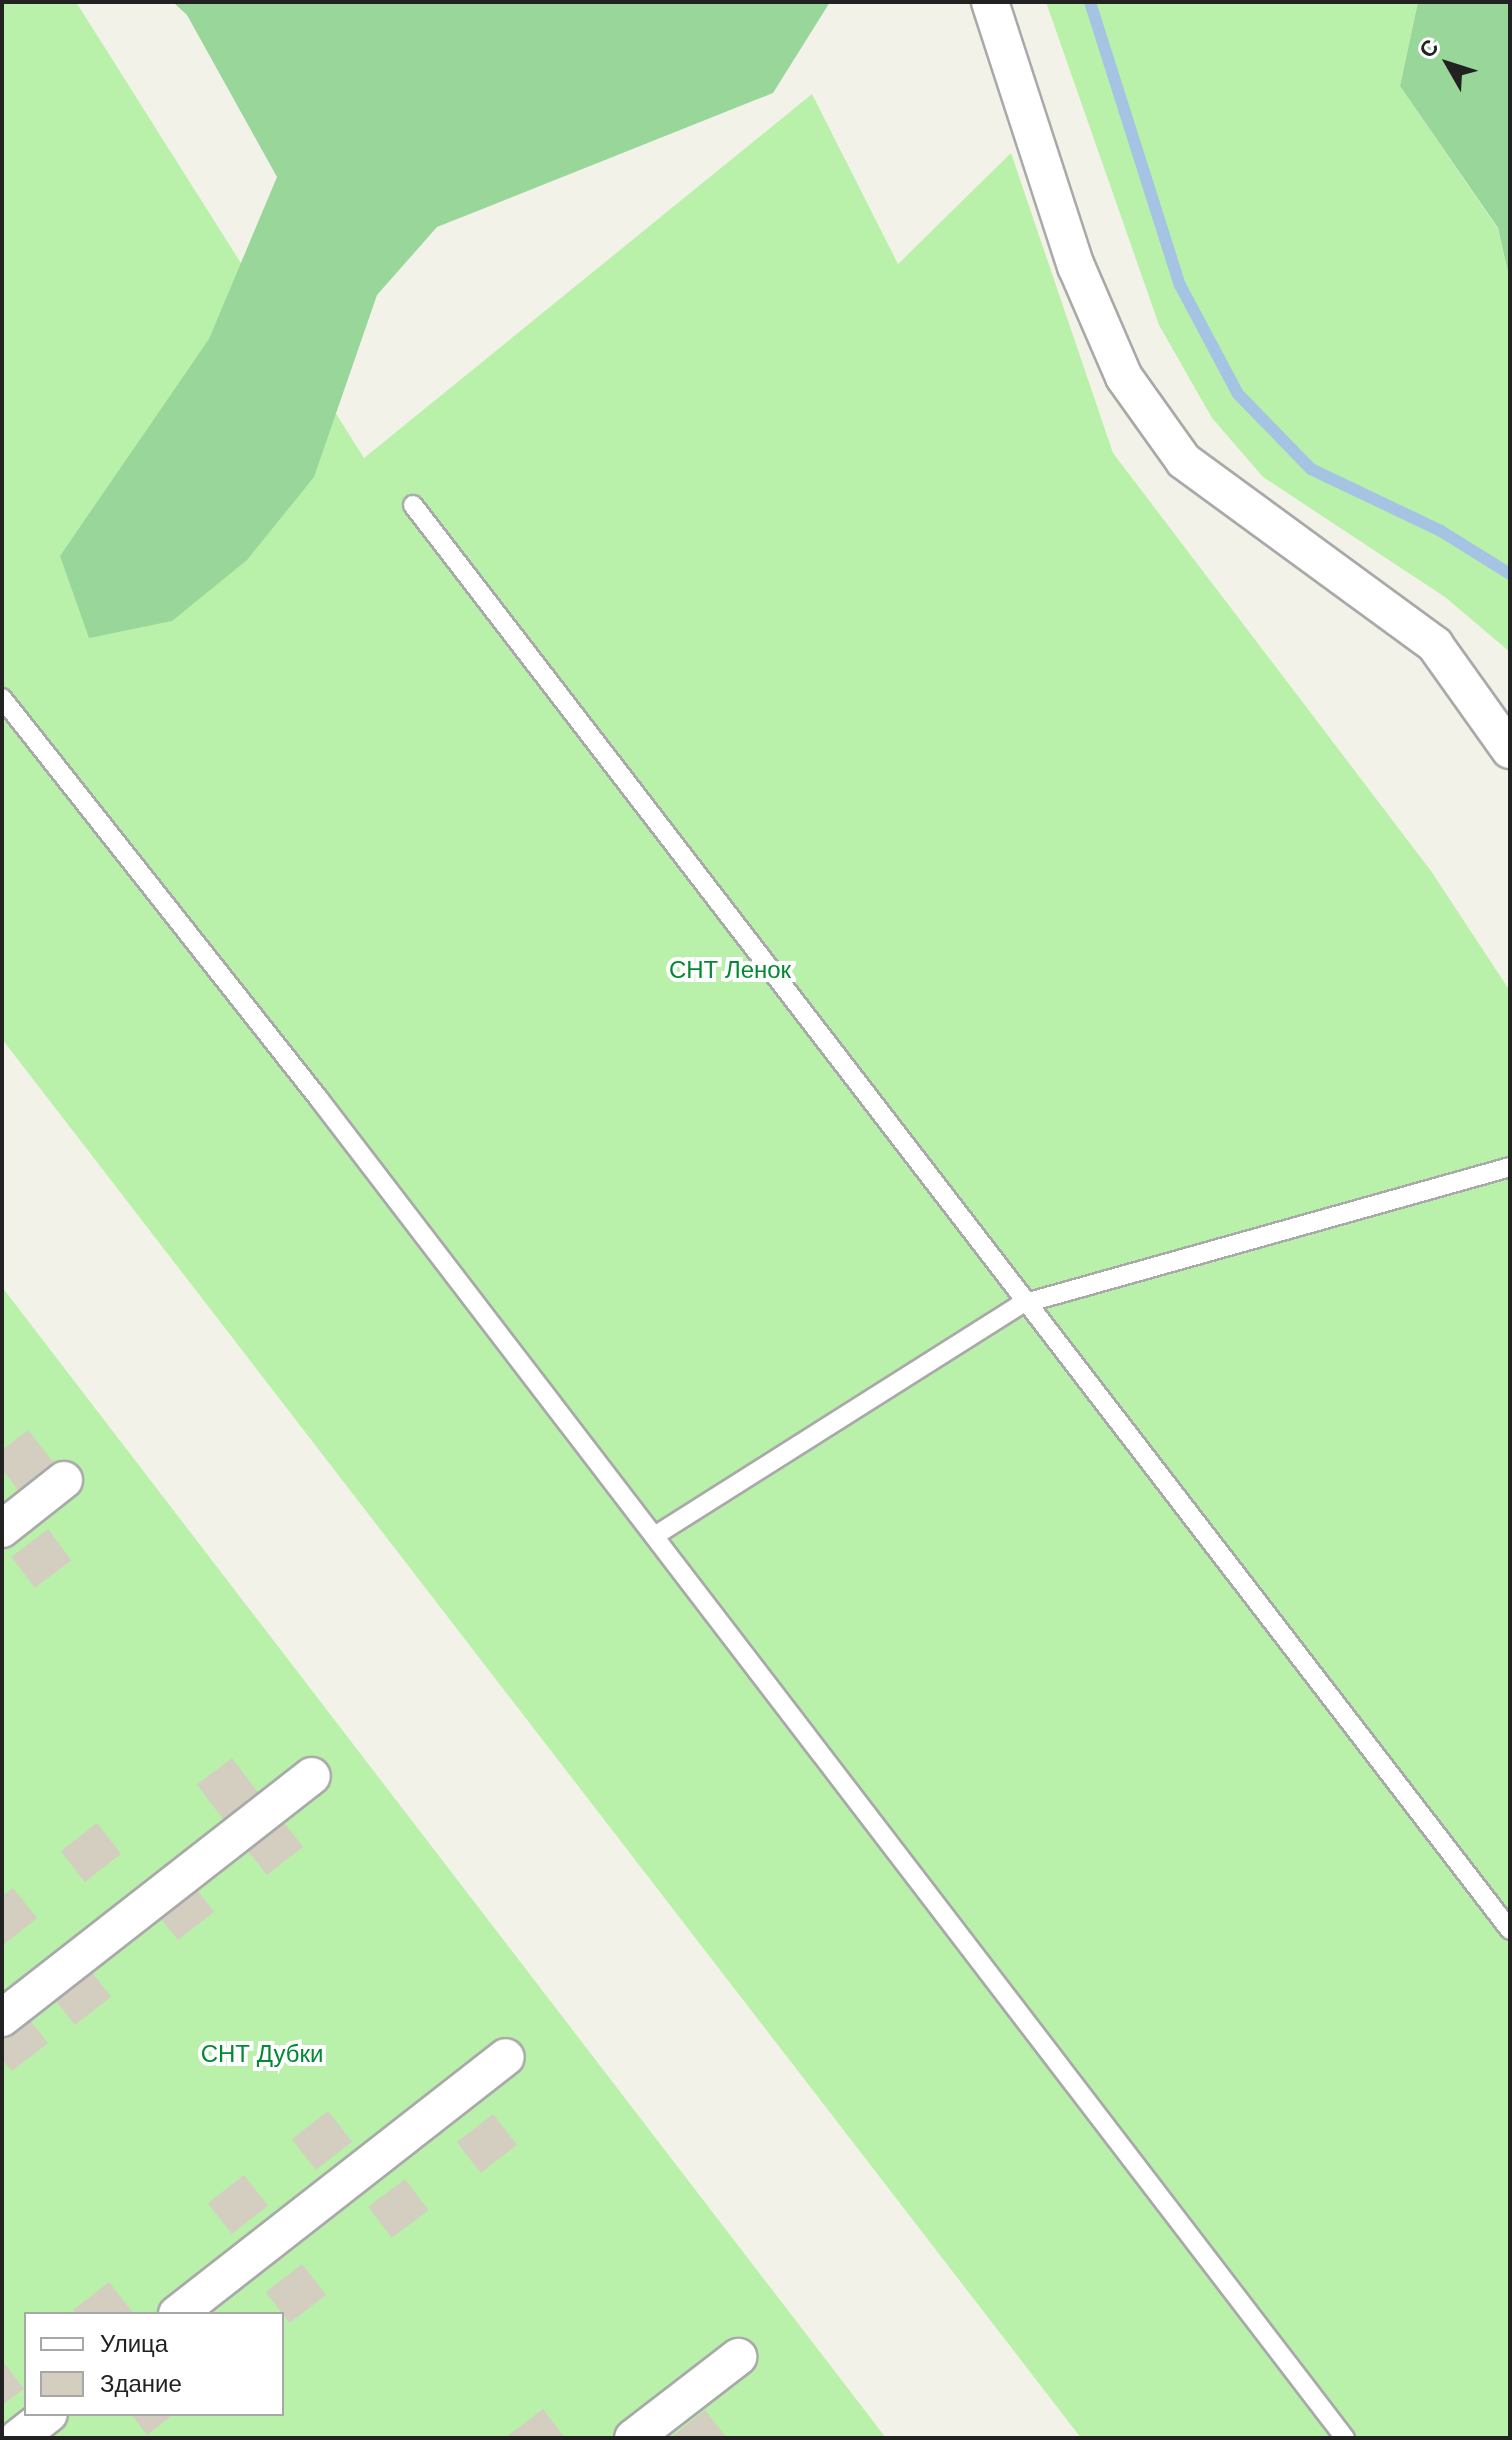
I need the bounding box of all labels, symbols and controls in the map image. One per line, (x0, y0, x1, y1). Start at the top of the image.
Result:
north arrow (1408, 24, 1488, 104)
text: С (1414, 35, 1444, 63)
park label: СНТ Ленок (669, 956, 791, 984)
park label: СНТ Дубки (201, 2040, 323, 2068)
legend (24, 2312, 284, 2416)
text: Улица (100, 2330, 168, 2357)
text: Здание (100, 2370, 182, 2397)

